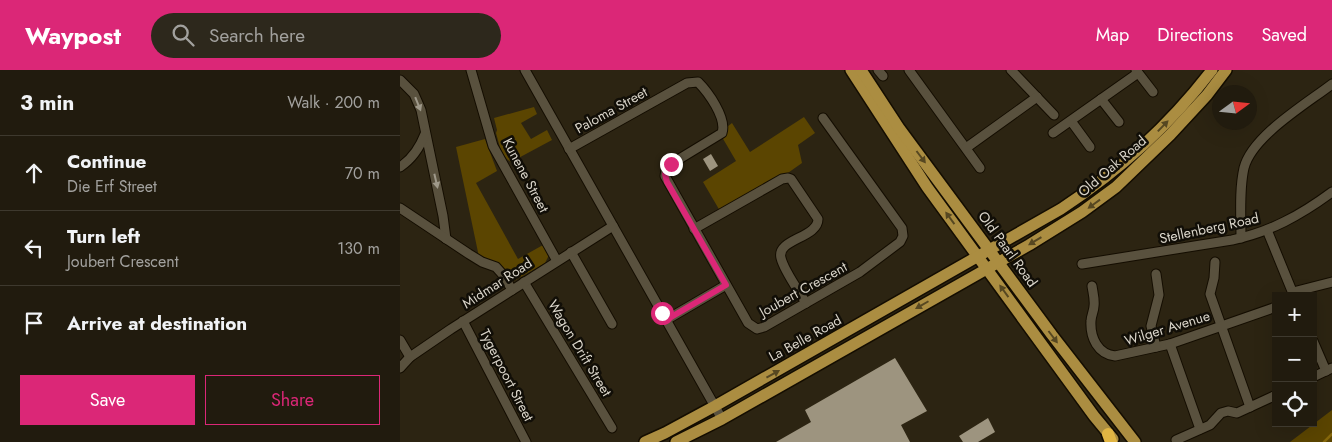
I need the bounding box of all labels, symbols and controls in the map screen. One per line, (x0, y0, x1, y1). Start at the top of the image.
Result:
search box (151, 13, 501, 58)
text: Waypost (25, 18, 121, 53)
icon: search (169, 21, 197, 49)
text: Search here (209, 22, 305, 49)
text: Map (1096, 22, 1129, 48)
text: Directions (1157, 22, 1233, 48)
text: Saved (1261, 22, 1307, 48)
street label: Paloma Street (571, 82, 651, 138)
north arrow (1212, 85, 1257, 130)
text: 3 min (20, 88, 74, 118)
text: Walk · 200 m (287, 91, 380, 114)
one-way arrow (415, 97, 423, 111)
one-way arrow (1157, 120, 1169, 132)
street label: Old Oak Road (1073, 131, 1151, 201)
street label: Kunene Street (498, 134, 554, 216)
text: Continue (67, 148, 146, 175)
one-way arrow (916, 150, 926, 164)
route end (660, 153, 683, 176)
icon: ahead (20, 159, 48, 187)
text: 70 m (345, 162, 380, 185)
one-way arrow (432, 174, 440, 189)
text: Die Erf Street (67, 175, 157, 198)
one-way arrow (1087, 199, 1101, 209)
street label: Old Paarl Road (974, 207, 1042, 291)
street label: Stellenberg Road (1157, 208, 1261, 248)
one-way arrow (945, 211, 955, 225)
text: Turn left (67, 223, 140, 250)
icon: left (20, 234, 48, 262)
text: 130 m (337, 237, 380, 260)
one-way arrow (1029, 237, 1042, 246)
text: Joubert Crescent (67, 250, 179, 273)
street label: Midmar Road (458, 253, 536, 313)
street label: Joubert Crescent (754, 256, 851, 322)
one-way arrow (998, 285, 1009, 298)
map controls (1272, 292, 1317, 427)
button: + (1272, 292, 1317, 337)
street label: Wagon Drift Street (543, 296, 617, 401)
one-way arrow (914, 301, 929, 309)
route start (651, 302, 674, 325)
street label: Wilger Avenue (1122, 305, 1212, 351)
icon: arrive (20, 309, 48, 337)
text: Arrive at destination (67, 310, 247, 337)
street label: La Belle Road (765, 310, 845, 366)
street label: Tygerpoort Street (475, 325, 539, 425)
one-way arrow (1048, 330, 1059, 343)
button: − (1272, 337, 1317, 382)
one-way arrow (765, 370, 780, 378)
button: Save (20, 375, 195, 425)
button: Share (205, 375, 380, 425)
button: locate (1272, 382, 1317, 427)

